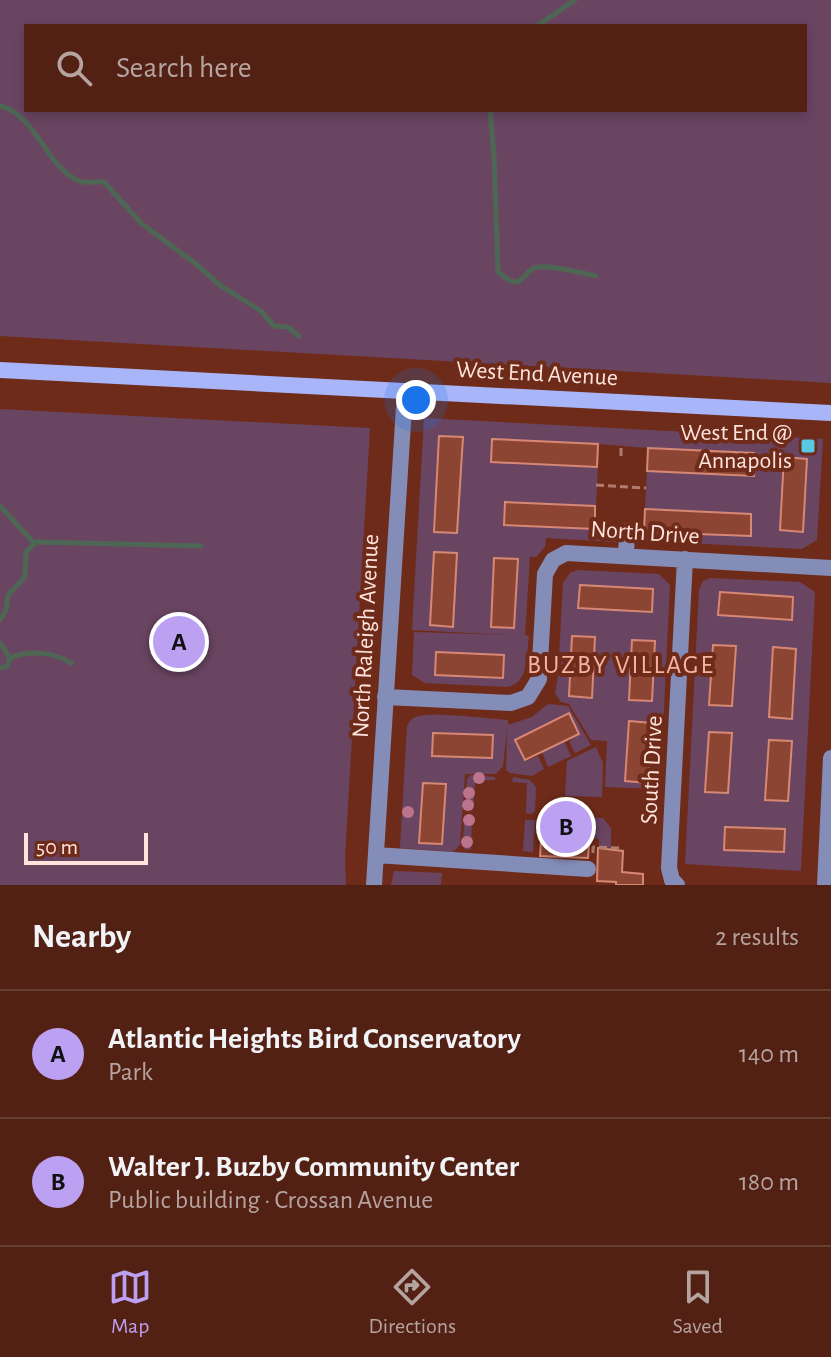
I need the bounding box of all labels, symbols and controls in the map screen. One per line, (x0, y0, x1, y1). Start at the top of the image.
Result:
search box (24, 24, 807, 112)
icon: search (52, 46, 96, 90)
text: Search here (116, 53, 252, 83)
street label: West End Avenue (455, 358, 618, 390)
your location (396, 380, 436, 420)
place label: West End @ Annapolis (680, 421, 792, 473)
marker: West End @ Annapolis (799, 437, 817, 455)
street label: North Drive (590, 517, 700, 549)
street label: North Raleigh Avenue (349, 534, 383, 739)
pin: A (153, 612, 205, 672)
district label: BUZBY VILLAGE (527, 652, 715, 678)
street label: South Drive (637, 715, 667, 825)
pin: B (540, 797, 592, 857)
scale bar (24, 829, 148, 865)
text: 50 m (36, 836, 78, 858)
text: Nearby (32, 920, 131, 954)
text: 2 results (715, 924, 799, 950)
text: Atlantic Heights Bird Conservatory (108, 1024, 521, 1054)
text: A (50, 1041, 66, 1067)
text: 140 m (739, 1041, 799, 1067)
text: Park (108, 1059, 153, 1085)
text: Walter J. Buzby Community Center (108, 1152, 519, 1182)
text: B (50, 1169, 66, 1195)
text: 180 m (739, 1169, 799, 1195)
text: Public building · Crossan Avenue (108, 1187, 433, 1213)
tab: Map (108, 1265, 152, 1339)
tab: Directions (368, 1265, 456, 1339)
tab: Saved (672, 1265, 723, 1339)

